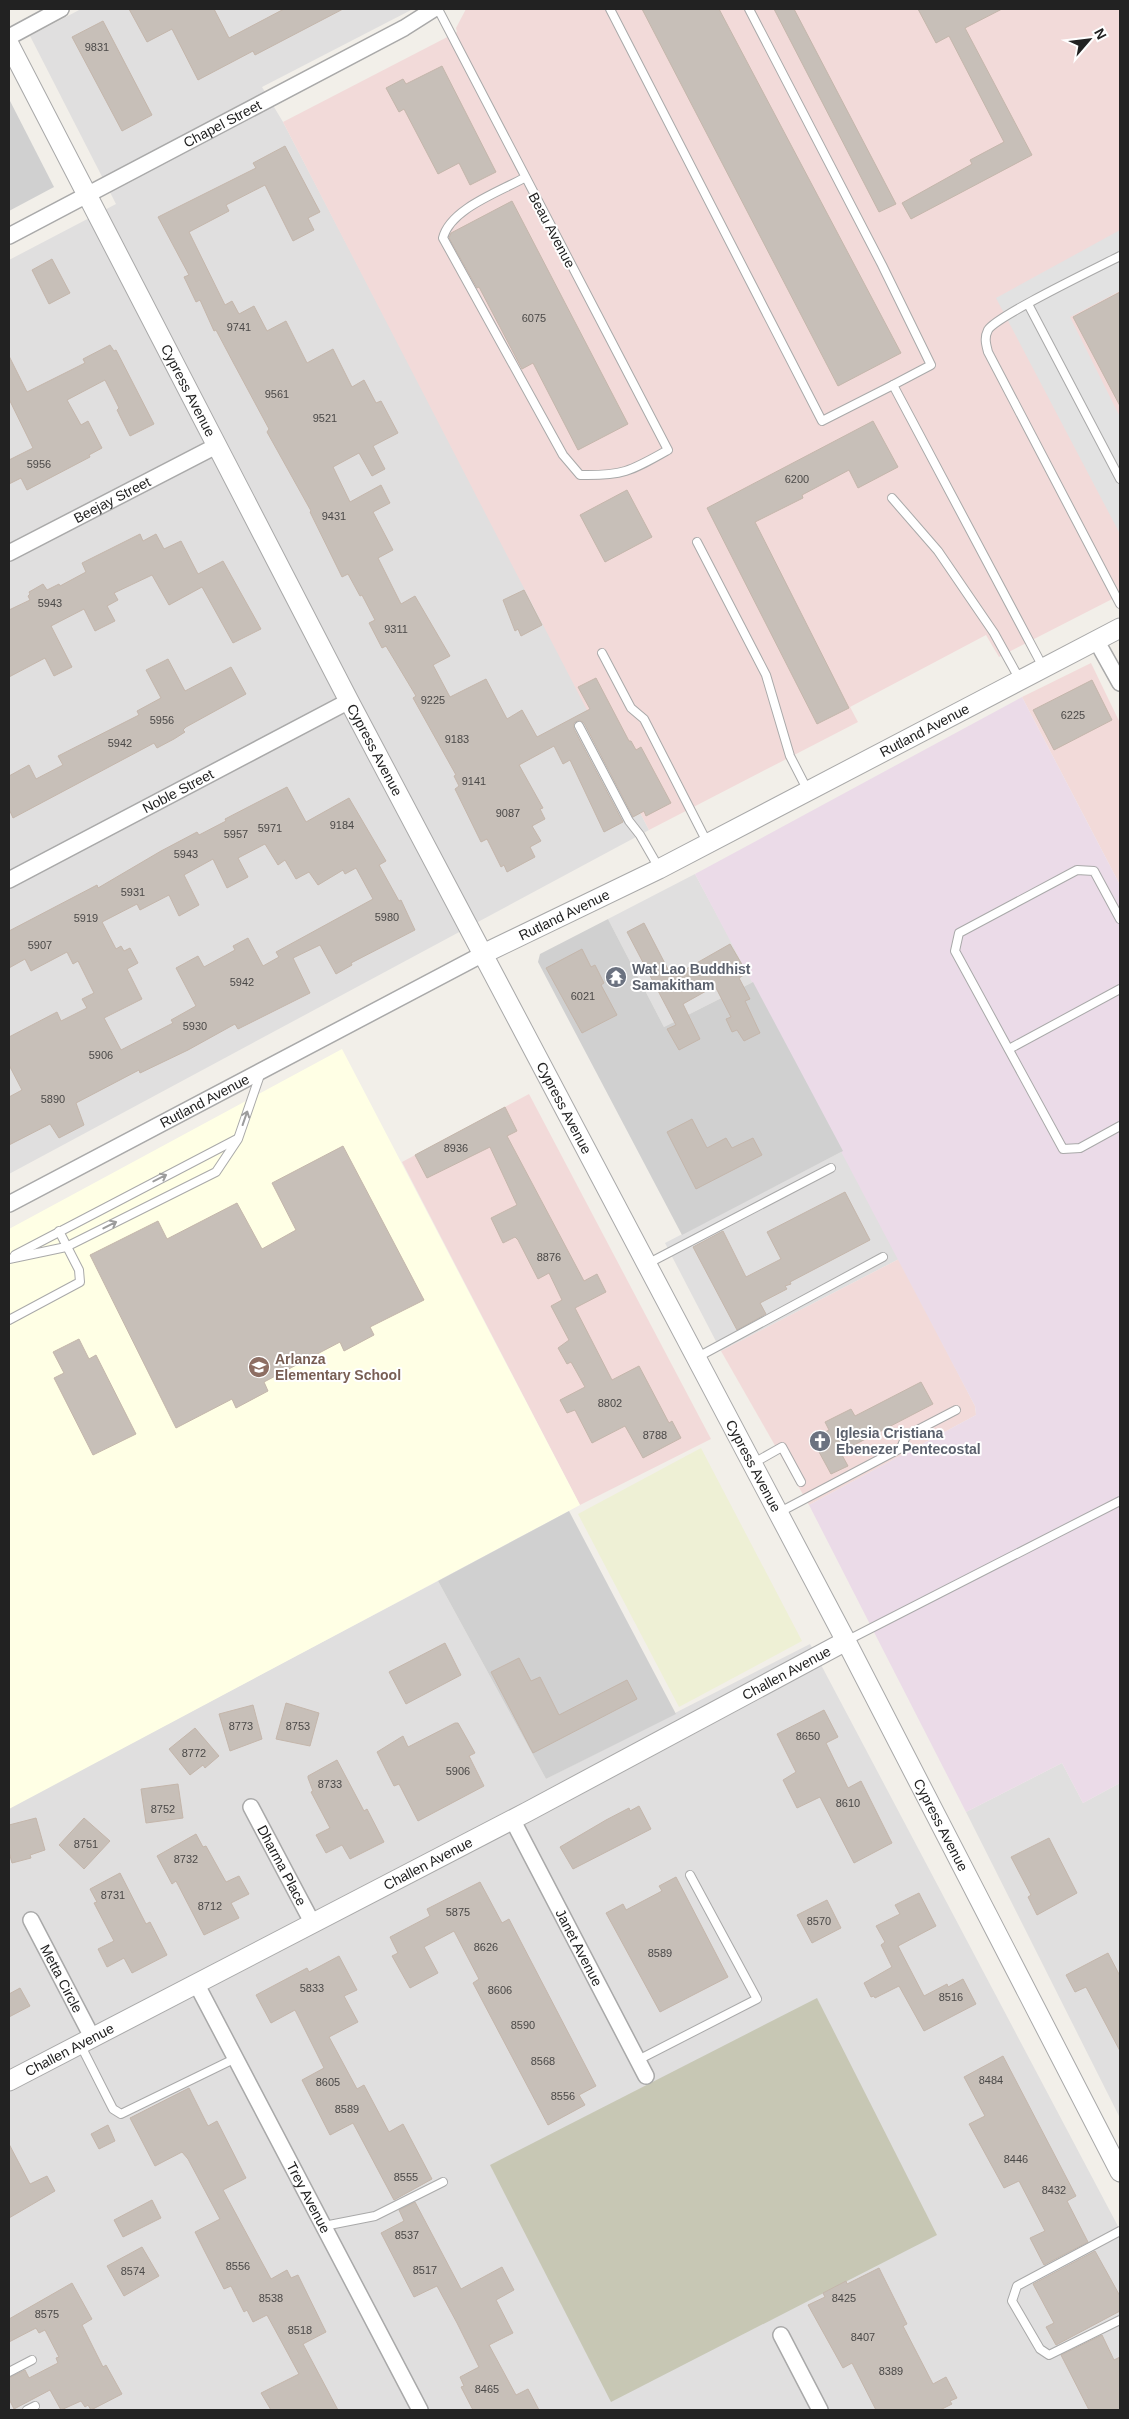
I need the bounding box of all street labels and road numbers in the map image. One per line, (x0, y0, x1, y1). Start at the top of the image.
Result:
street label: Chapel Street (181, 97, 264, 151)
street label: Beau Avenue (525, 190, 579, 271)
street label: Cypress Avenue (158, 341, 219, 439)
street label: Beejay Street (71, 473, 153, 526)
street label: Rutland Avenue (877, 700, 972, 760)
street label: Cypress Avenue (344, 701, 406, 799)
street label: Noble Street (140, 766, 216, 816)
street label: Rutland Avenue (516, 886, 612, 944)
street label: Cypress Avenue (533, 1059, 595, 1157)
street label: Rutland Avenue (157, 1071, 252, 1131)
street label: Cypress Avenue (723, 1417, 784, 1515)
street label: Challen Avenue (739, 1643, 834, 1703)
street label: Cypress Avenue (910, 1776, 971, 1874)
street label: Dharma Place (254, 1822, 310, 1908)
street label: Challen Avenue (381, 1834, 475, 1893)
street label: Janet Avenue (552, 1906, 606, 1989)
street label: Metta Circle (37, 1942, 86, 2016)
street label: Challen Avenue (22, 2020, 117, 2079)
street label: Trey Avenue (283, 2159, 334, 2236)

